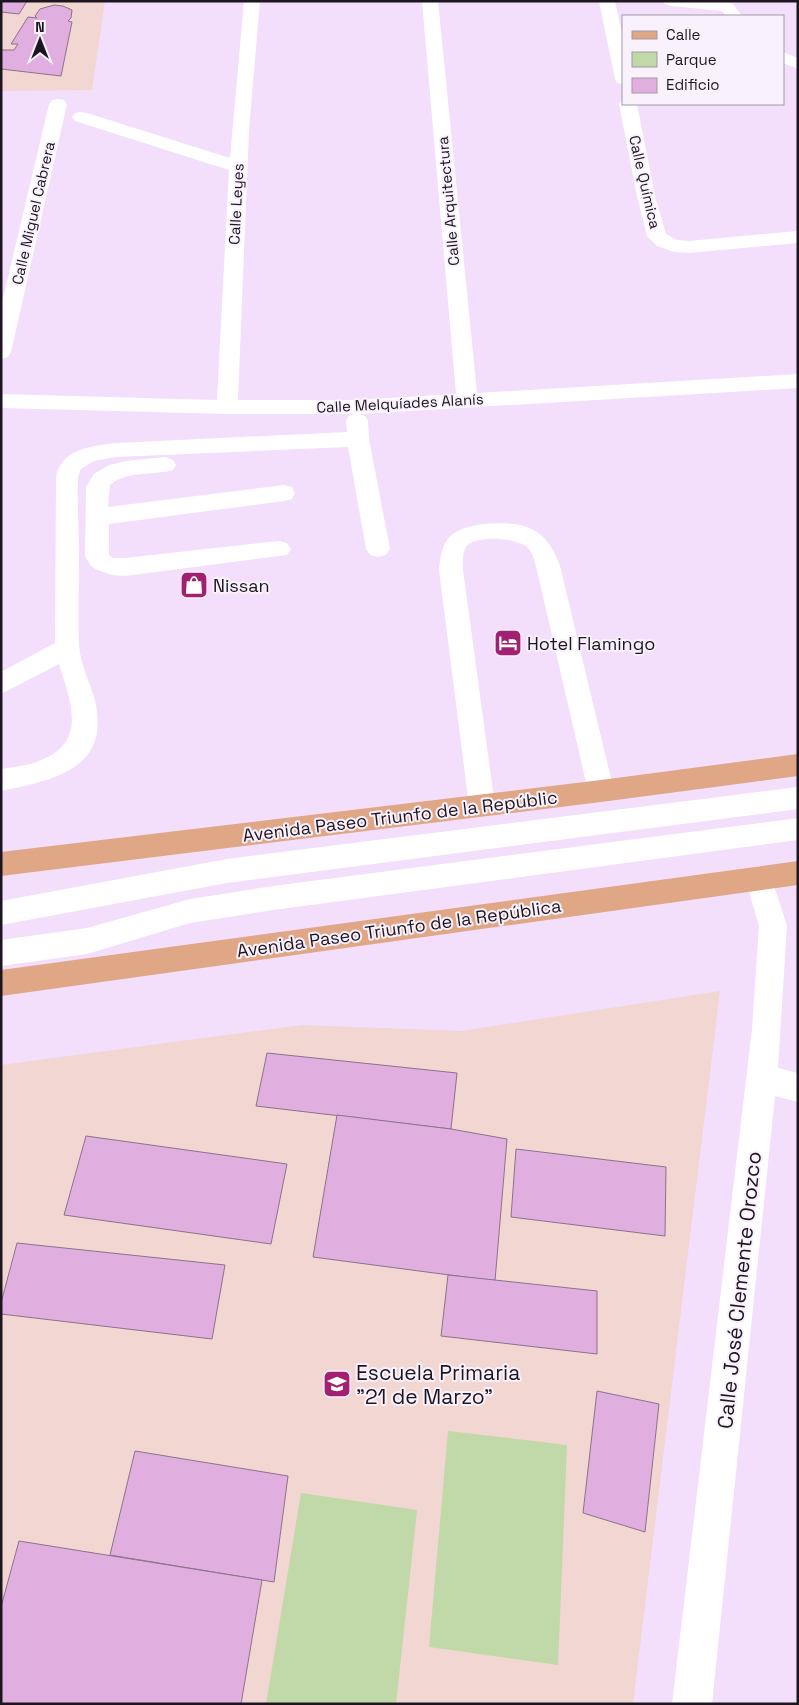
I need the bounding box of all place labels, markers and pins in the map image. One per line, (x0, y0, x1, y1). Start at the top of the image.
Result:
shop icon: Nissan (179, 570, 209, 600)
place label: Nissan (213, 574, 270, 597)
hotel icon: Hotel Flamingo (493, 628, 523, 658)
place label: Hotel Flamingo (527, 632, 655, 655)
place label: Escuela Primaria "21 de Marzo" (356, 1359, 520, 1410)
school or university icon: Escuela Primaria "21 de Marzo" (322, 1369, 352, 1399)

